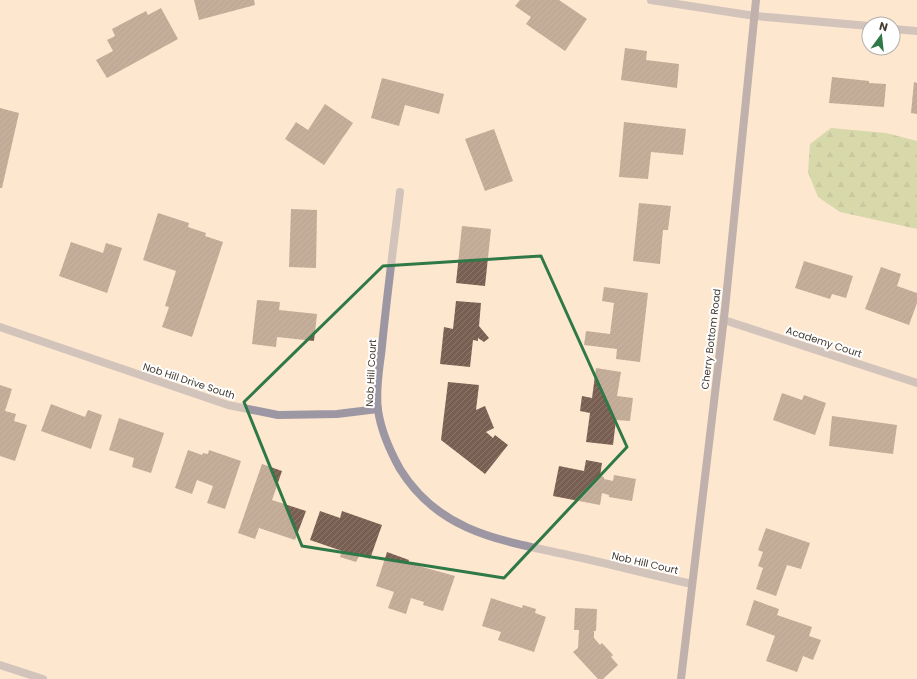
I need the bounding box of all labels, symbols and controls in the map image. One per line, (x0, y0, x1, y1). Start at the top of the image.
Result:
north arrow (861, 16, 901, 56)
text: N (878, 18, 890, 35)
street label: Cherry Bottom Road (697, 288, 725, 390)
street label: Academy Court (784, 323, 864, 361)
street label: Nob Hill Court (362, 338, 380, 407)
street label: Nob Hill Drive South (141, 359, 237, 403)
street label: Nob Hill Court (610, 548, 680, 578)

